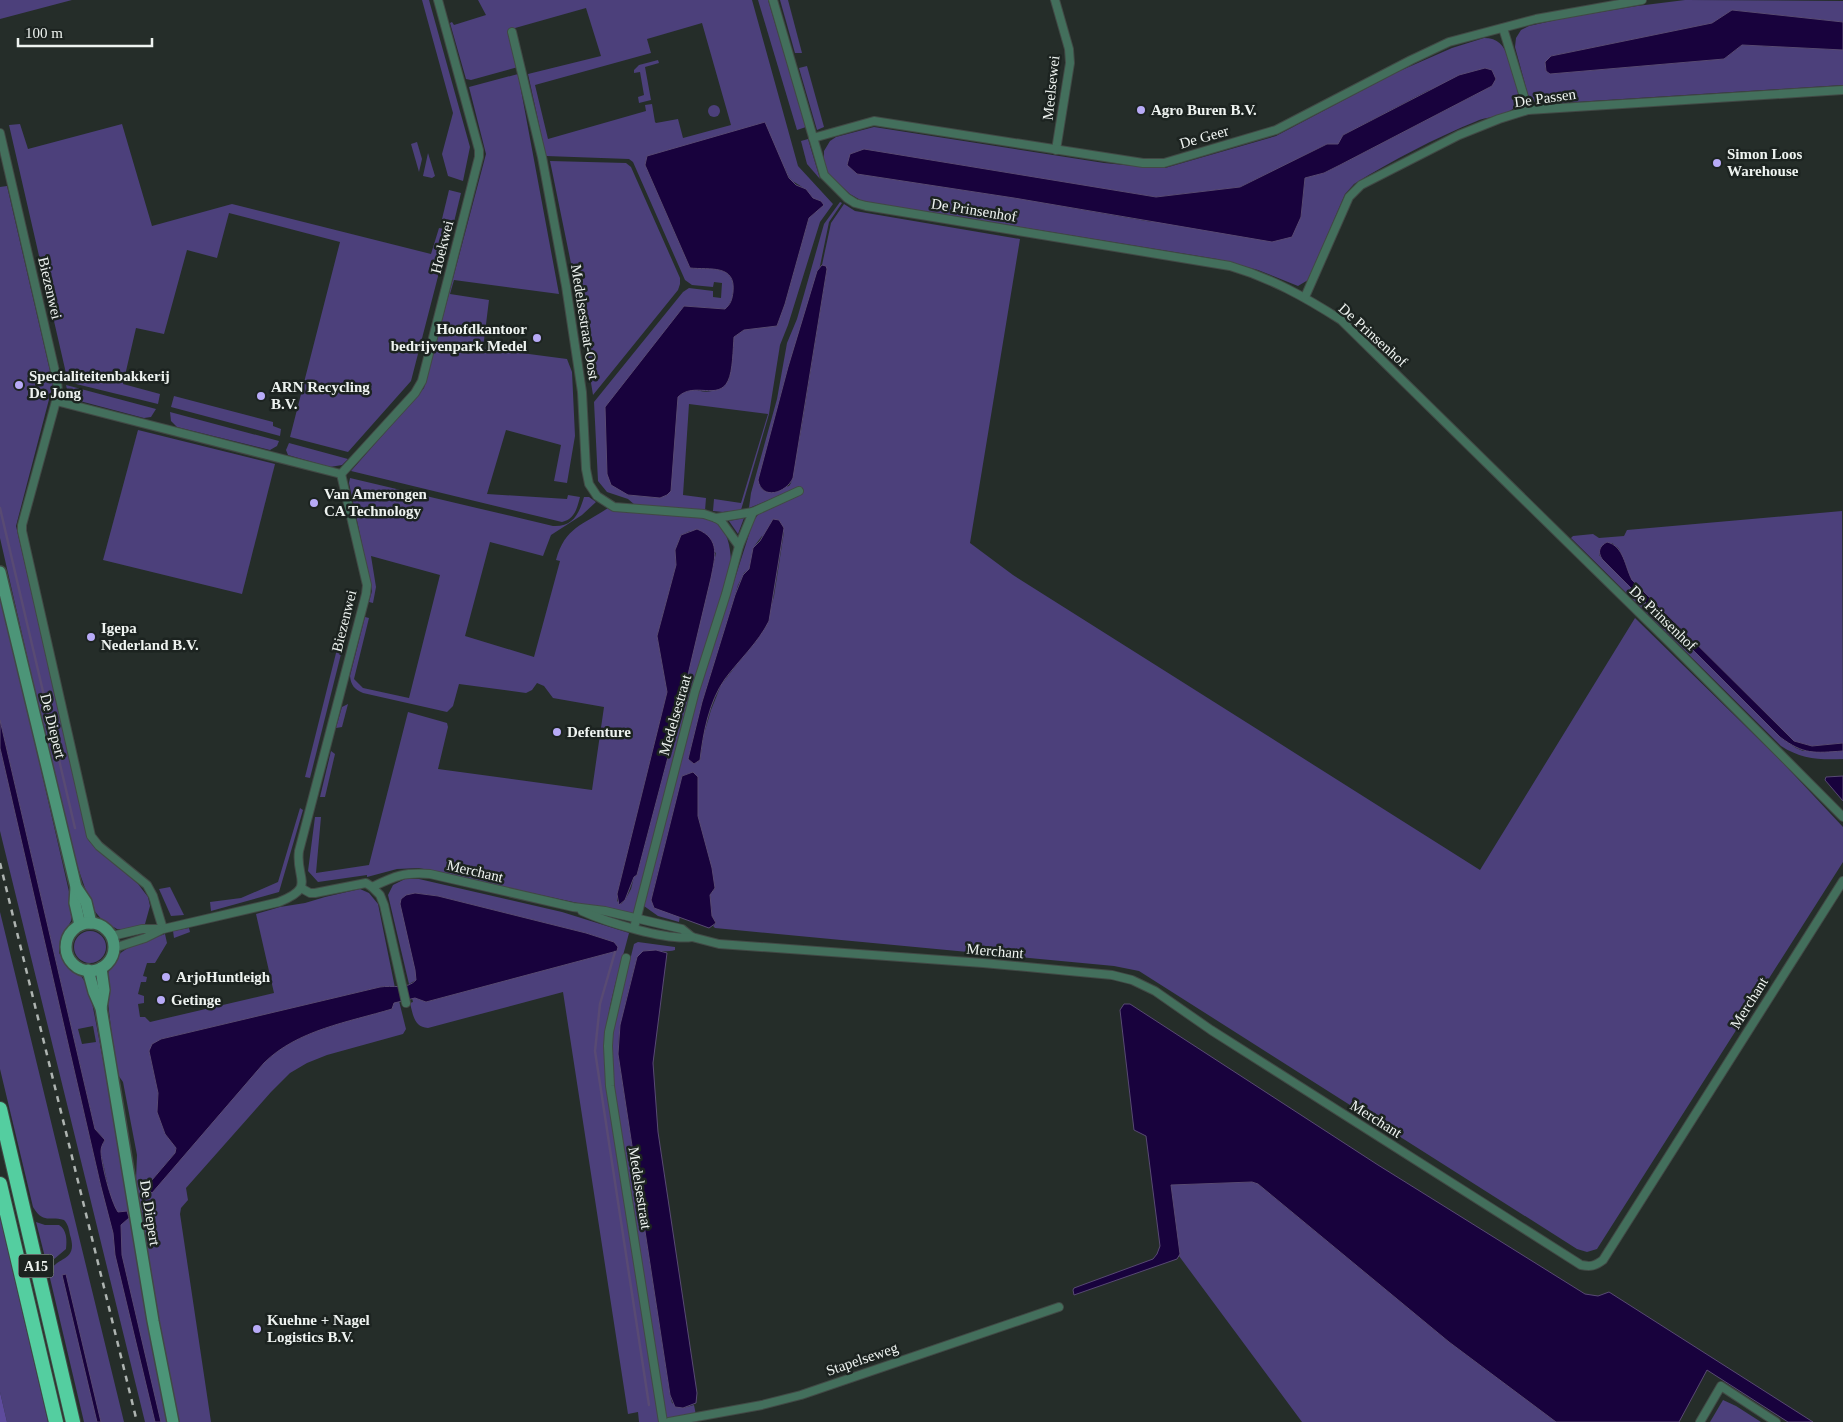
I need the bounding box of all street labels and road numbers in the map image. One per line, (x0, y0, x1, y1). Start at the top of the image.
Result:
street label: Meelsewei (1040, 55, 1062, 121)
street label: De Passen (1513, 86, 1577, 110)
street label: De Geer (1178, 122, 1230, 152)
street label: De Prinsenhof (930, 195, 1018, 225)
street label: Hoekwei (428, 219, 456, 275)
street label: Biezenwei (35, 255, 65, 321)
street label: Medelsestraat-Oost (568, 263, 602, 382)
street label: De Prinsenhof (1336, 300, 1410, 370)
street label: De Prinsenhof (1626, 582, 1700, 654)
street label: Biezenwei (329, 588, 359, 654)
street label: Medelsestraat (656, 672, 694, 757)
street label: De Diepert (37, 692, 69, 761)
street label: Merchant (445, 857, 506, 885)
street label: Merchant (966, 941, 1025, 962)
street label: Merchant (1727, 974, 1771, 1032)
street label: Merchant (1347, 1097, 1405, 1141)
street label: Medelsestraat (626, 1146, 655, 1231)
street label: De Diepert (137, 1179, 163, 1248)
road number: A15 (18, 1254, 54, 1278)
street label: Stapelseweg (824, 1339, 901, 1379)

